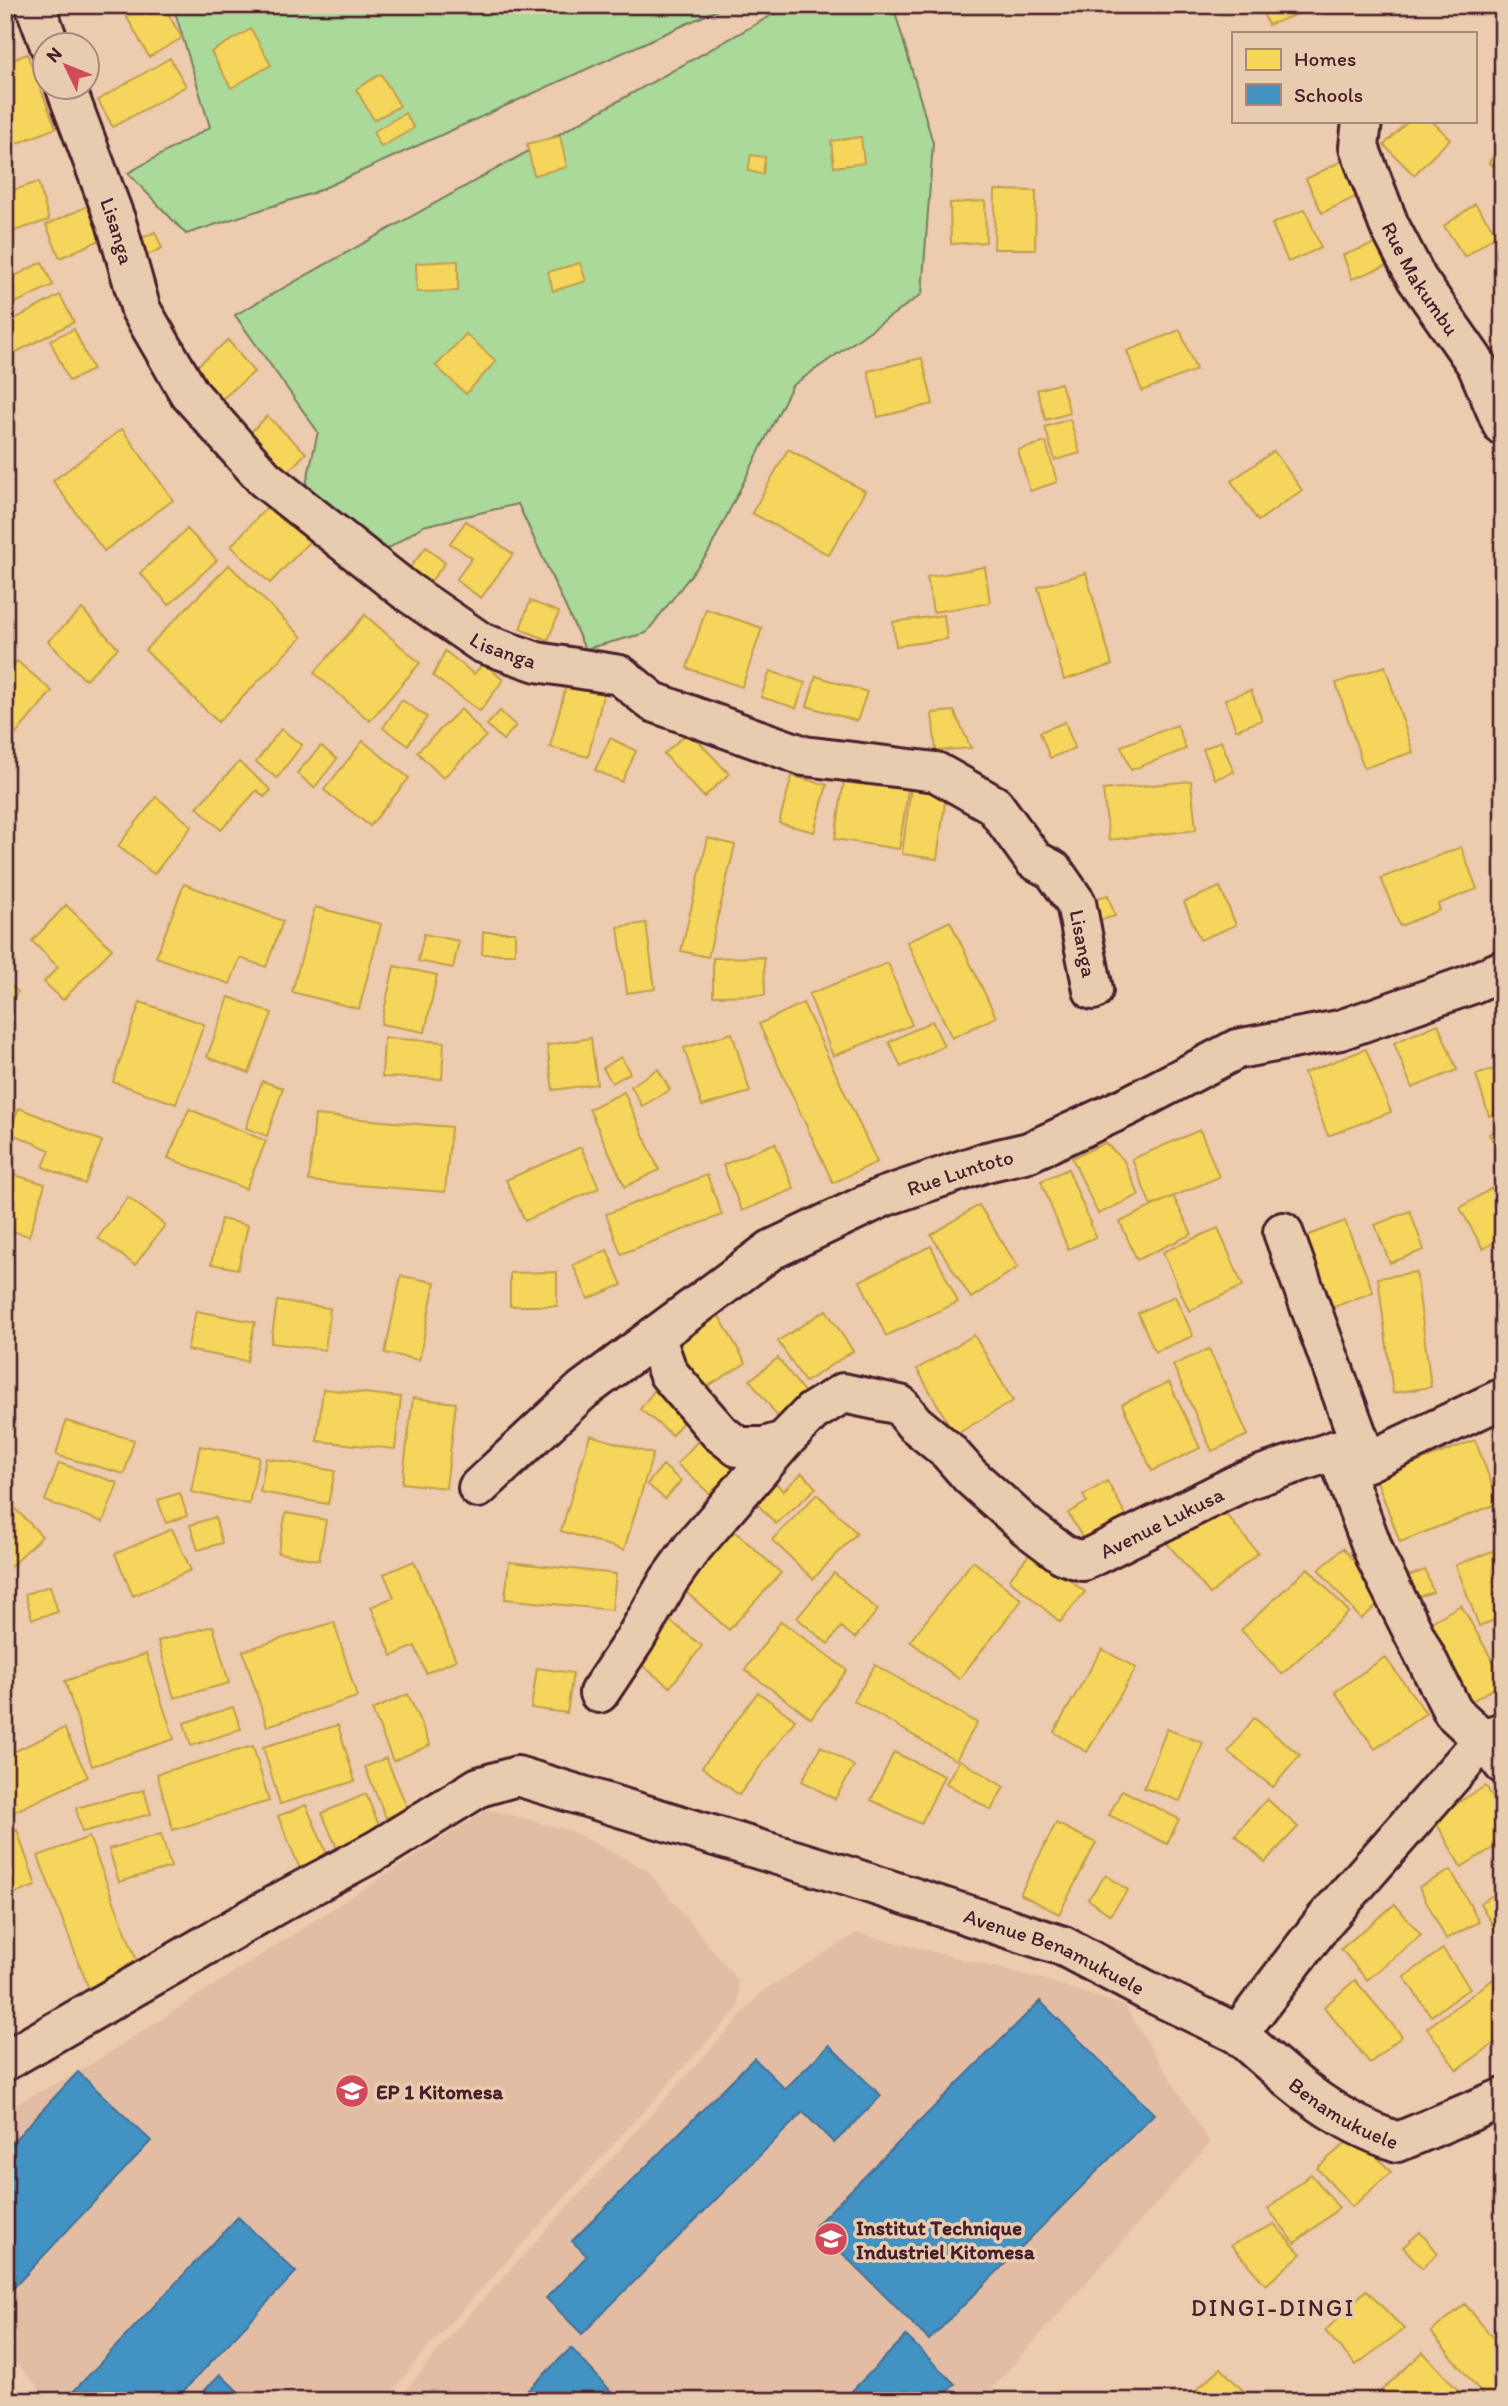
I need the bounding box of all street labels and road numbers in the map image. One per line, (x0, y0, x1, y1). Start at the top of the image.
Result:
street label: Lisanga (95, 194, 140, 267)
street label: Rue Makumbu (1377, 217, 1465, 340)
street label: Lisanga (465, 626, 540, 673)
street label: Lisanga (1065, 907, 1103, 979)
street label: Rue Luntoto (903, 1144, 1016, 1201)
street label: Avenue Lukusa (1095, 1481, 1228, 1563)
street label: Avenue Benamukuele (961, 1902, 1149, 2000)
street label: Benamukuele (1284, 2071, 1402, 2154)

